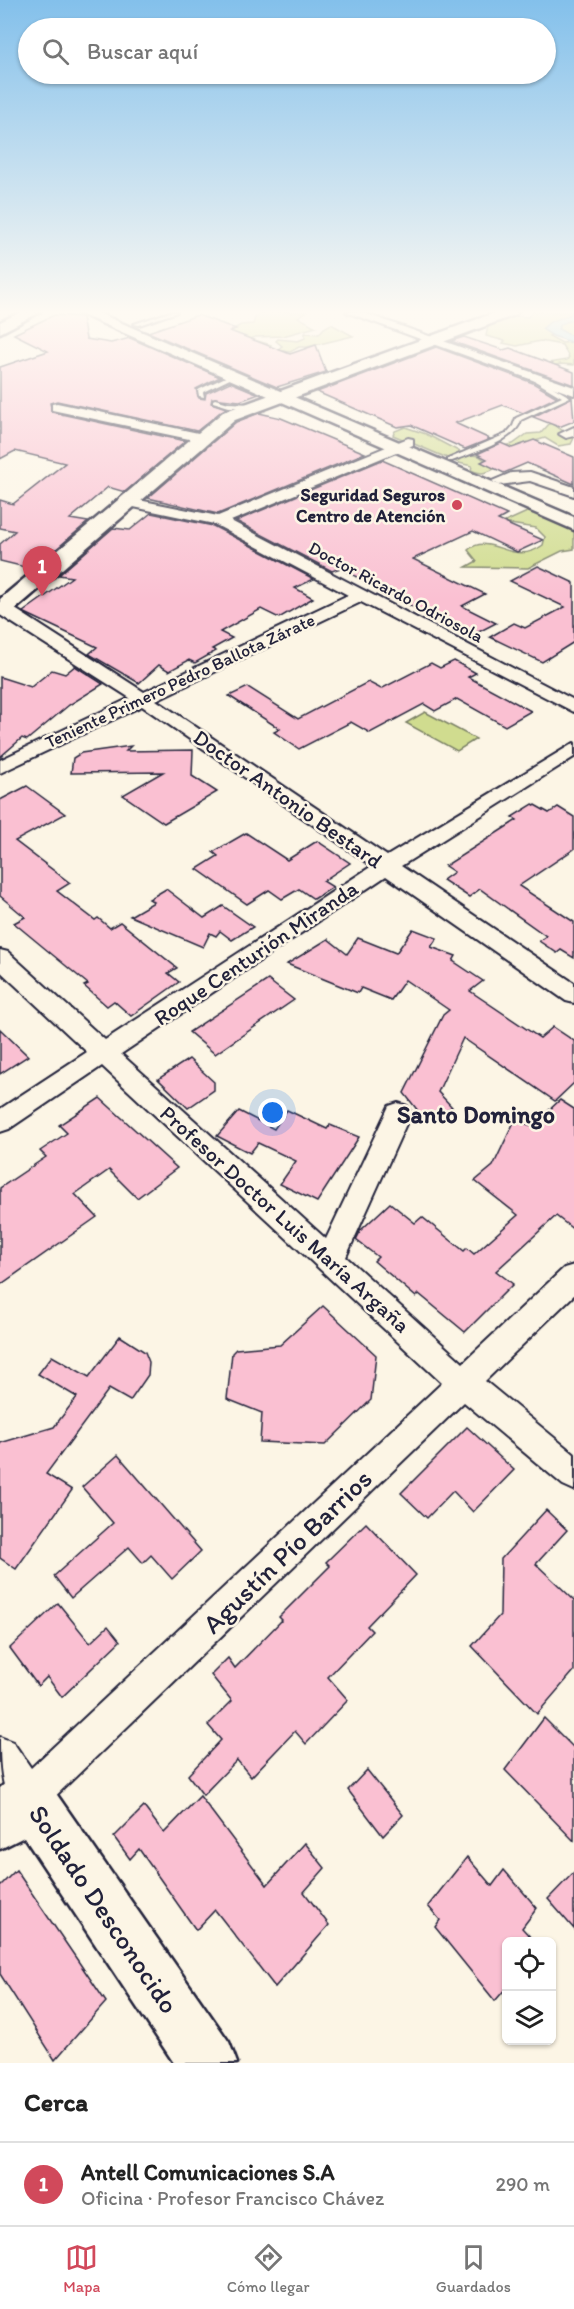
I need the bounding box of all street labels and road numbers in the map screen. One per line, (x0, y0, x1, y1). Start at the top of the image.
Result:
street label: Doctor Ricardo Odriosola (305, 537, 488, 648)
street label: Teniente Primero Pedro Ballota Zárate (42, 609, 318, 753)
street label: Doctor Antonio Bestard (188, 724, 388, 874)
street label: Roque Centurión Miranda (149, 874, 364, 1031)
street label: Profesor Doctor Luis María Argaña (155, 1100, 416, 1338)
street label: Agustín Pío Barrios (195, 1462, 379, 1640)
street label: Soldado Desconocido (22, 1798, 186, 2020)

